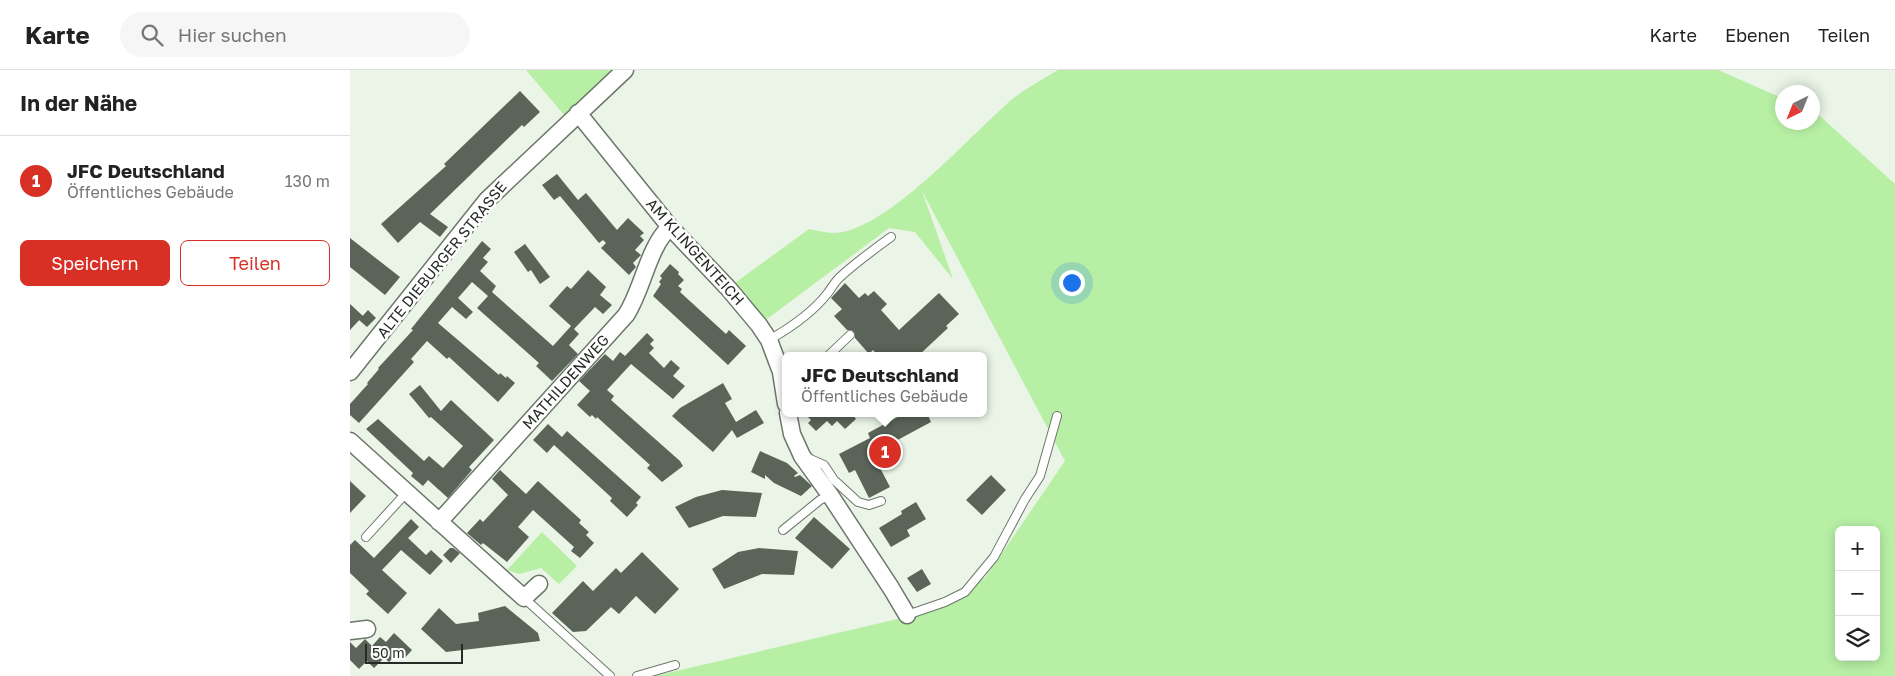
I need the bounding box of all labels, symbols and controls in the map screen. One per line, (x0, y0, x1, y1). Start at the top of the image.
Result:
search box (120, 12, 470, 57)
text: Karte (25, 20, 90, 49)
icon: search (138, 21, 166, 49)
text: Hier suchen (178, 23, 287, 46)
text: Karte (1650, 24, 1697, 46)
text: Ebenen (1725, 24, 1790, 46)
text: Teilen (1818, 24, 1870, 46)
north arrow (1775, 85, 1820, 130)
text: In der Nähe (20, 90, 137, 116)
text: JFC Deutschland (67, 159, 225, 182)
text: 1 (32, 171, 40, 191)
text: 130 m (285, 171, 330, 191)
street label: ALTE DIEBURGER STRASSE (373, 178, 510, 341)
text: Öffentliches Gebäude (67, 182, 234, 202)
street label: AM KLINGENTEICH (643, 194, 748, 308)
button: Speichern (20, 240, 170, 286)
button: Teilen (180, 240, 330, 286)
your location (1059, 270, 1085, 296)
street label: MATHILDENWEG (518, 330, 612, 432)
popup (782, 352, 987, 417)
text: JFC Deutschland (801, 363, 959, 386)
text: Öffentliches Gebäude (801, 386, 968, 406)
pin: 1 (869, 433, 901, 471)
map controls (1835, 526, 1880, 661)
button: + (1835, 526, 1880, 571)
button: − (1835, 571, 1880, 616)
button: layers (1835, 616, 1880, 661)
scale bar (365, 641, 462, 664)
text: 50 m (372, 644, 405, 661)

